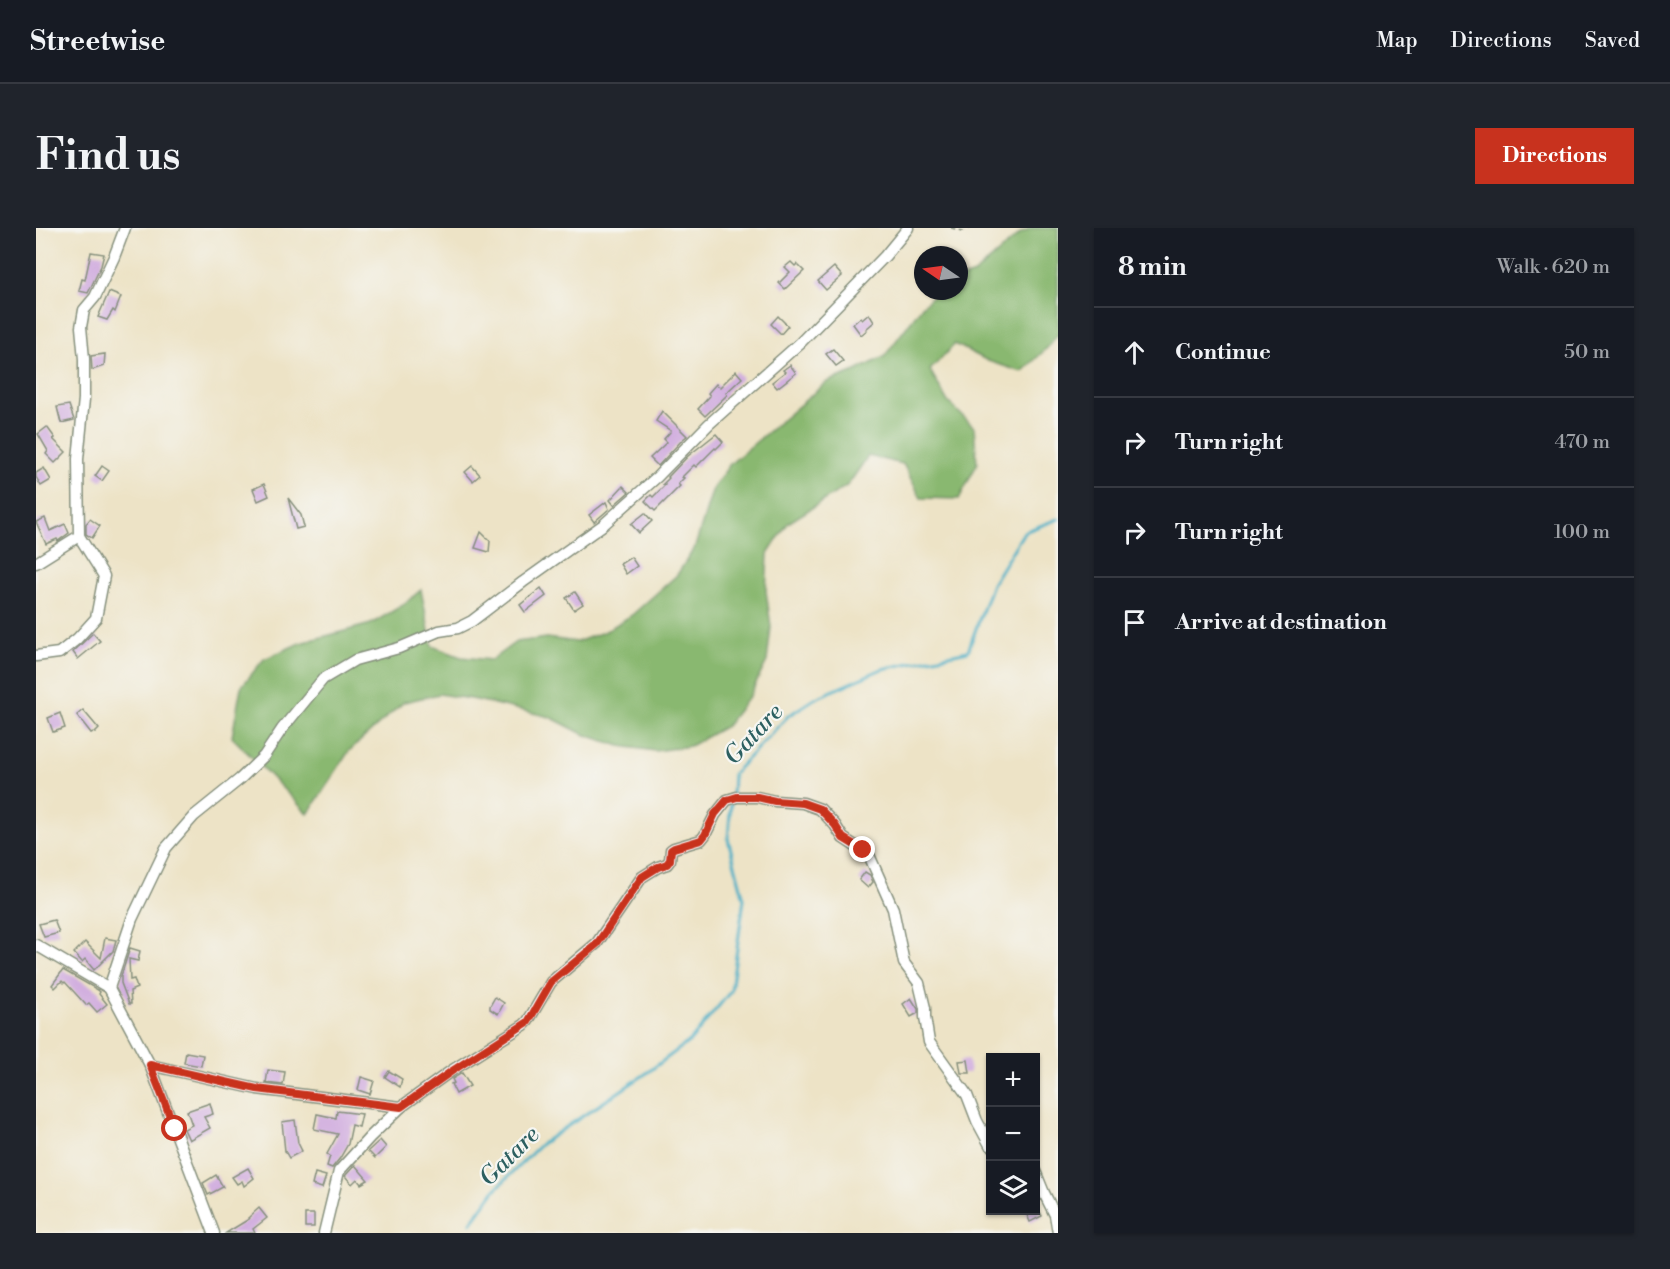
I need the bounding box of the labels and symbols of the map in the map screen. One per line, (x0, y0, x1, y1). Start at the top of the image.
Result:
north arrow (914, 246, 968, 300)
water label: Gatare (718, 698, 790, 772)
route end (849, 836, 875, 862)
route start (161, 1115, 187, 1141)
water label: Gatare (473, 1120, 546, 1193)

